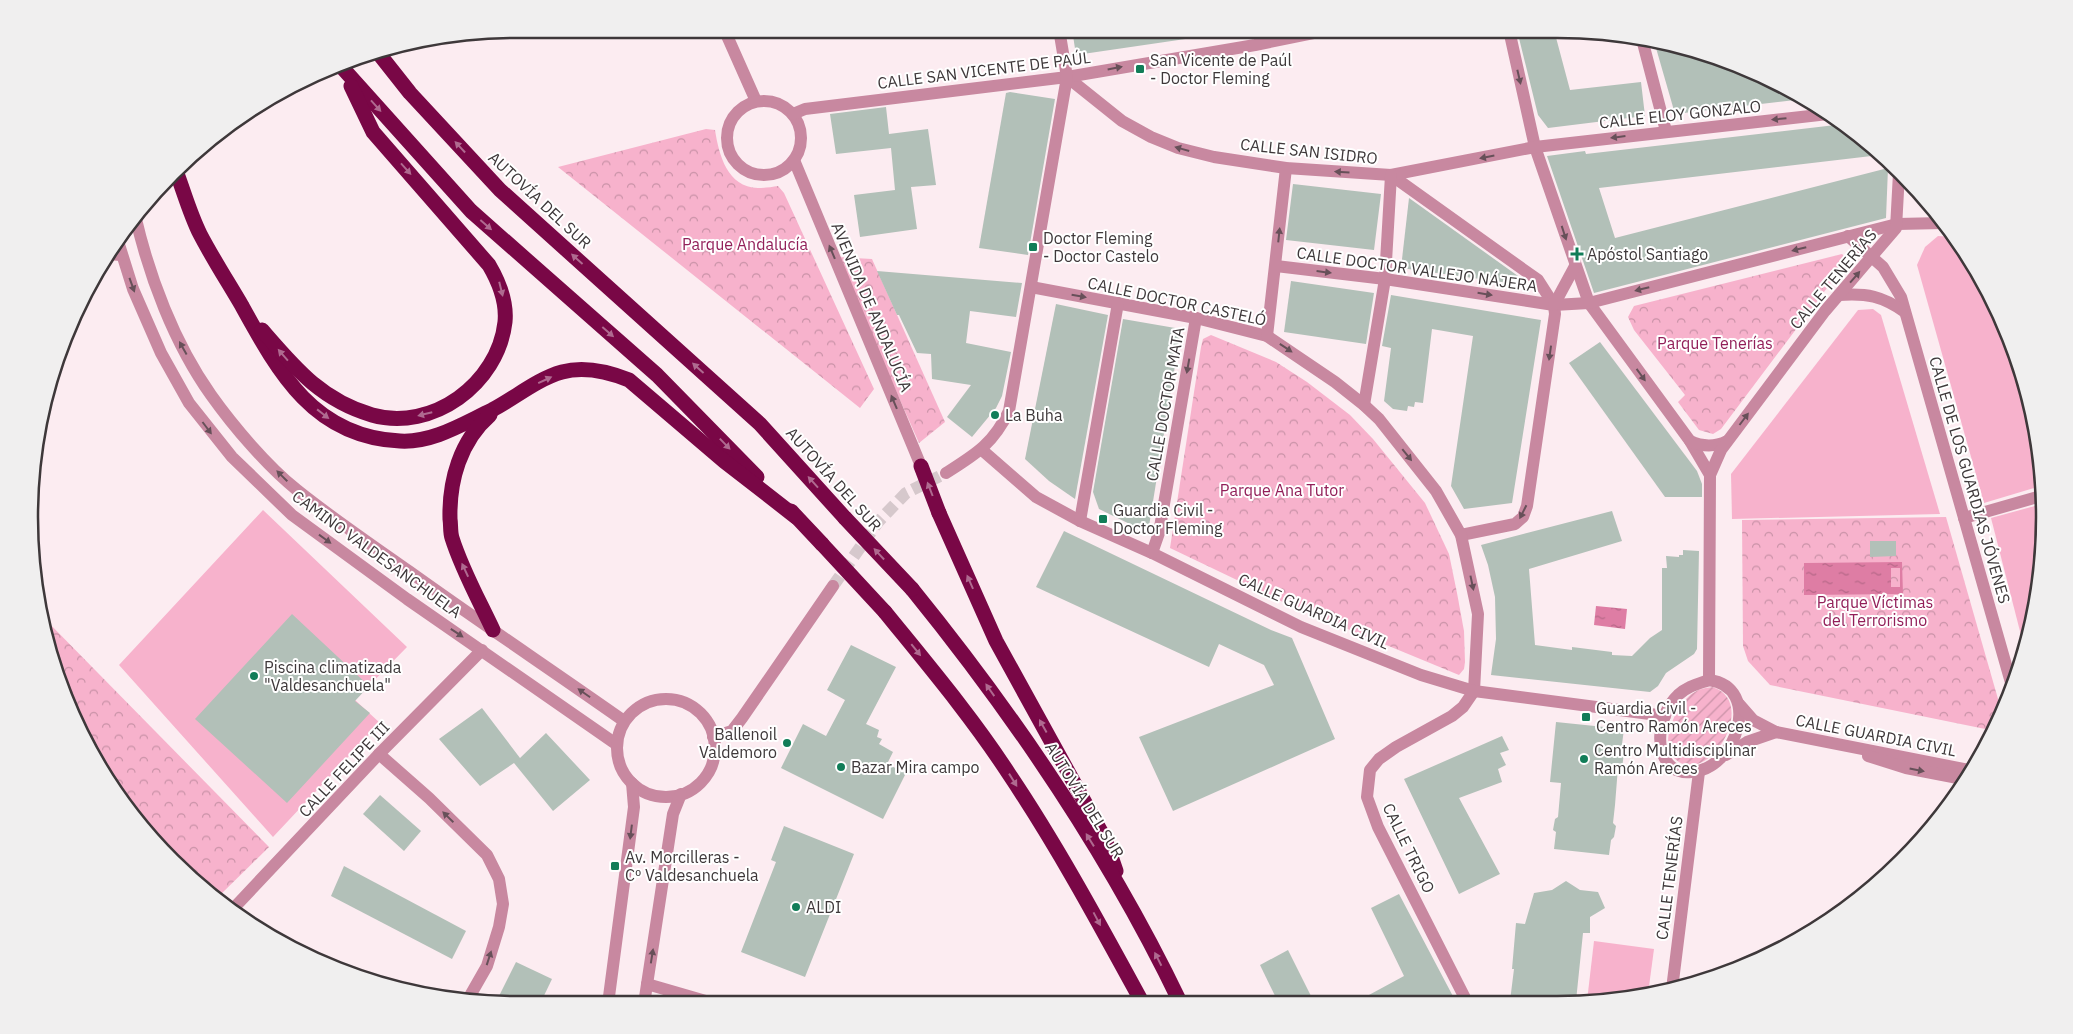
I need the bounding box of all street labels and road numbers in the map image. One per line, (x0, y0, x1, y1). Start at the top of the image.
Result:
street label: CALLE SAN VICENTE DE PAÚL (876, 46, 1092, 93)
street label: CALLE ELOY GONZALO (1598, 96, 1762, 132)
street label: CALLE SAN ISIDRO (1239, 134, 1379, 168)
street label: AUTOVÍA DEL SUR (484, 147, 596, 253)
street label: AVENIDA DE ANDALUCÍA (827, 219, 918, 395)
street label: CALLE TENERÍAS (1785, 224, 1881, 333)
street label: CALLE DOCTOR VALLEJO NÁJERA (1295, 241, 1539, 296)
street label: CALLE DOCTOR CASTELÓ (1086, 271, 1268, 330)
street label: CALLE DOCTOR MATA (1142, 325, 1188, 483)
street label: CALLE DE LOS GUARDIAS JÓVENES (1925, 354, 2016, 606)
street label: AUTOVÍA DEL SUR (782, 422, 887, 535)
street label: CAMINO VALDESANCHUELA (288, 486, 466, 622)
street label: CALLE GUARDIA CIVIL (1235, 569, 1393, 653)
street label: CALLE GUARDIA CIVIL (1794, 710, 1958, 760)
street label: CALLE FELIPE III (294, 717, 394, 821)
street label: AUTOVÍA DEL SUR (1041, 738, 1130, 862)
street label: CALLE TRIGO (1379, 800, 1439, 896)
street label: CALLE TENERÍAS (1650, 815, 1687, 941)

